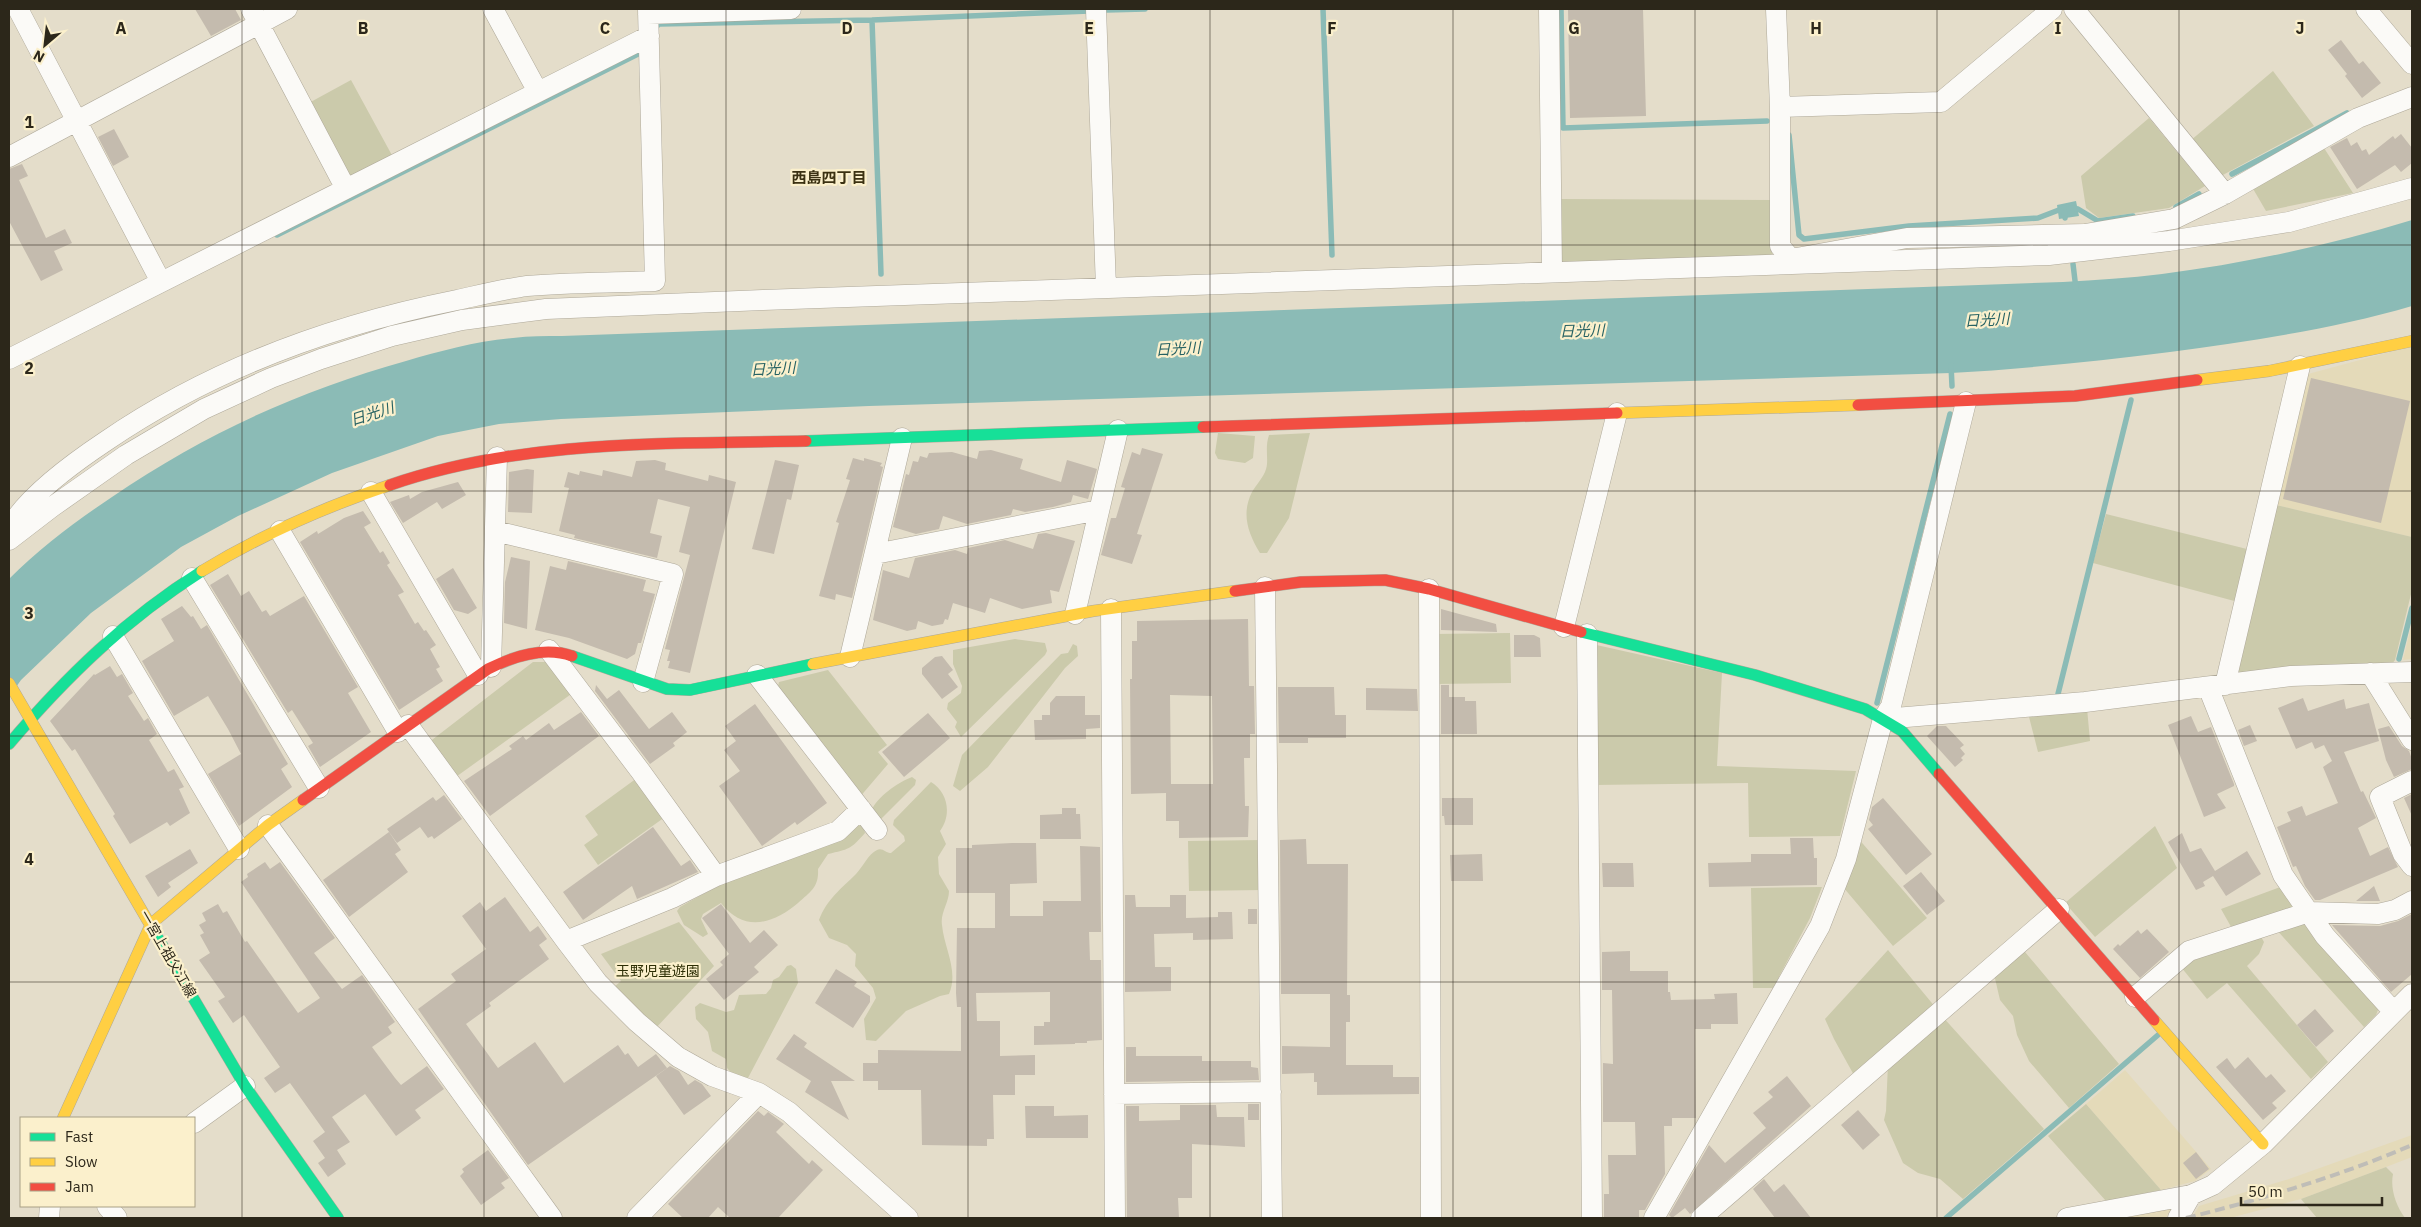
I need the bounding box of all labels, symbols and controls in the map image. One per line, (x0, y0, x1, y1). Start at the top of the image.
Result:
text: A (116, 18, 127, 38)
text: B (358, 18, 369, 38)
text: C (600, 18, 610, 38)
text: D (841, 18, 853, 38)
text: E (1084, 18, 1094, 38)
text: F (1327, 18, 1337, 38)
text: G (1568, 18, 1580, 38)
text: H (1810, 18, 1822, 38)
text: I (2055, 18, 2062, 38)
text: J (2296, 18, 2304, 38)
north arrow (20, 20, 70, 70)
text: N (30, 46, 48, 67)
text: 1 (24, 112, 34, 132)
district label: 西島四丁目 (791, 168, 867, 187)
water label: 日光川 (1964, 309, 2012, 330)
water label: 日光川 (1559, 320, 1607, 341)
water label: 日光川 (1155, 338, 1203, 359)
text: 2 (24, 358, 34, 378)
water label: 日光川 (750, 358, 798, 379)
water label: 日光川 (348, 397, 398, 430)
text: 3 (24, 603, 34, 623)
text: 4 (24, 849, 34, 869)
street label: 一宮上祖父江線 (136, 907, 200, 1001)
park label: 玉野児童遊園 (616, 962, 700, 980)
legend (20, 1117, 195, 1207)
text: Fast (65, 1127, 93, 1146)
text: Slow (65, 1152, 98, 1171)
scale bar (2241, 1174, 2382, 1206)
text: Jam (65, 1177, 94, 1196)
text: 50 m (2248, 1182, 2283, 1201)

